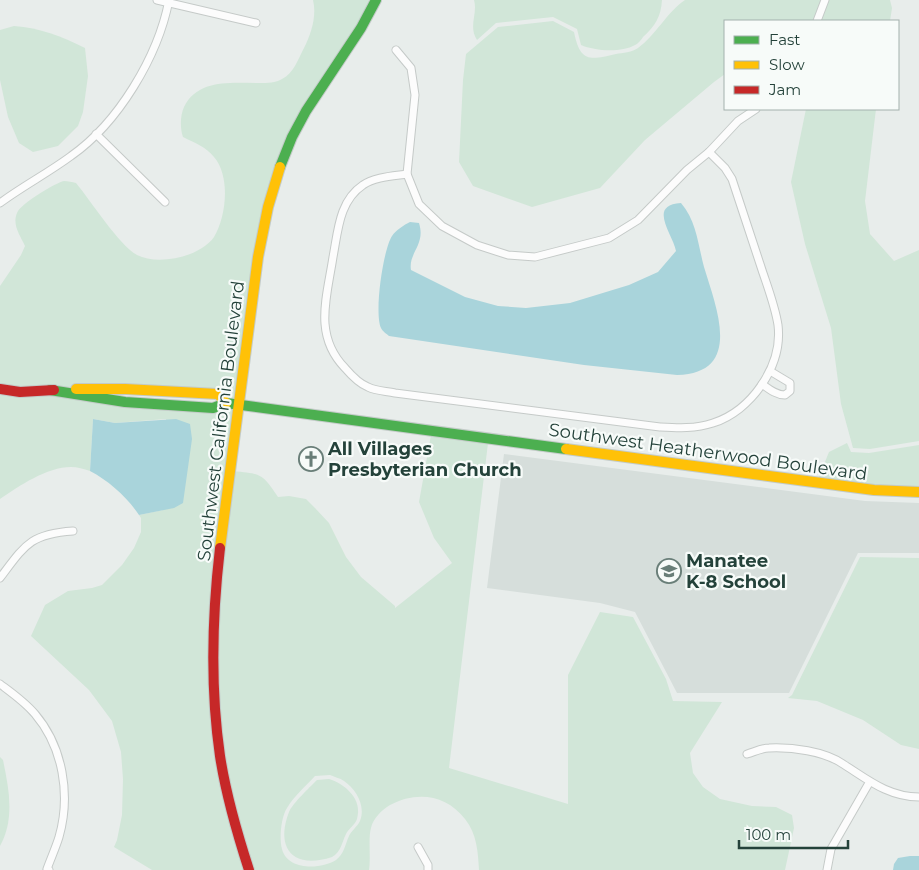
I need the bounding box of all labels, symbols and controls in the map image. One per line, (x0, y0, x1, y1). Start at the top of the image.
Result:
legend (724, 20, 899, 110)
text: Fast (769, 30, 800, 49)
text: Slow (769, 55, 805, 74)
text: Jam (768, 80, 801, 99)
street label: Southwest California Boulevard (193, 280, 249, 562)
street label: Southwest Heatherwood Boulevard (547, 419, 869, 485)
place label: All Villages Presbyterian Church (327, 438, 522, 481)
church icon: All Villages Presbyterian Church (298, 446, 324, 472)
place label: Manatee K-8 School (686, 550, 786, 593)
school or university icon: Manatee K-8 School (656, 558, 682, 584)
scale bar (739, 818, 848, 850)
text: 100 m (746, 825, 791, 844)

